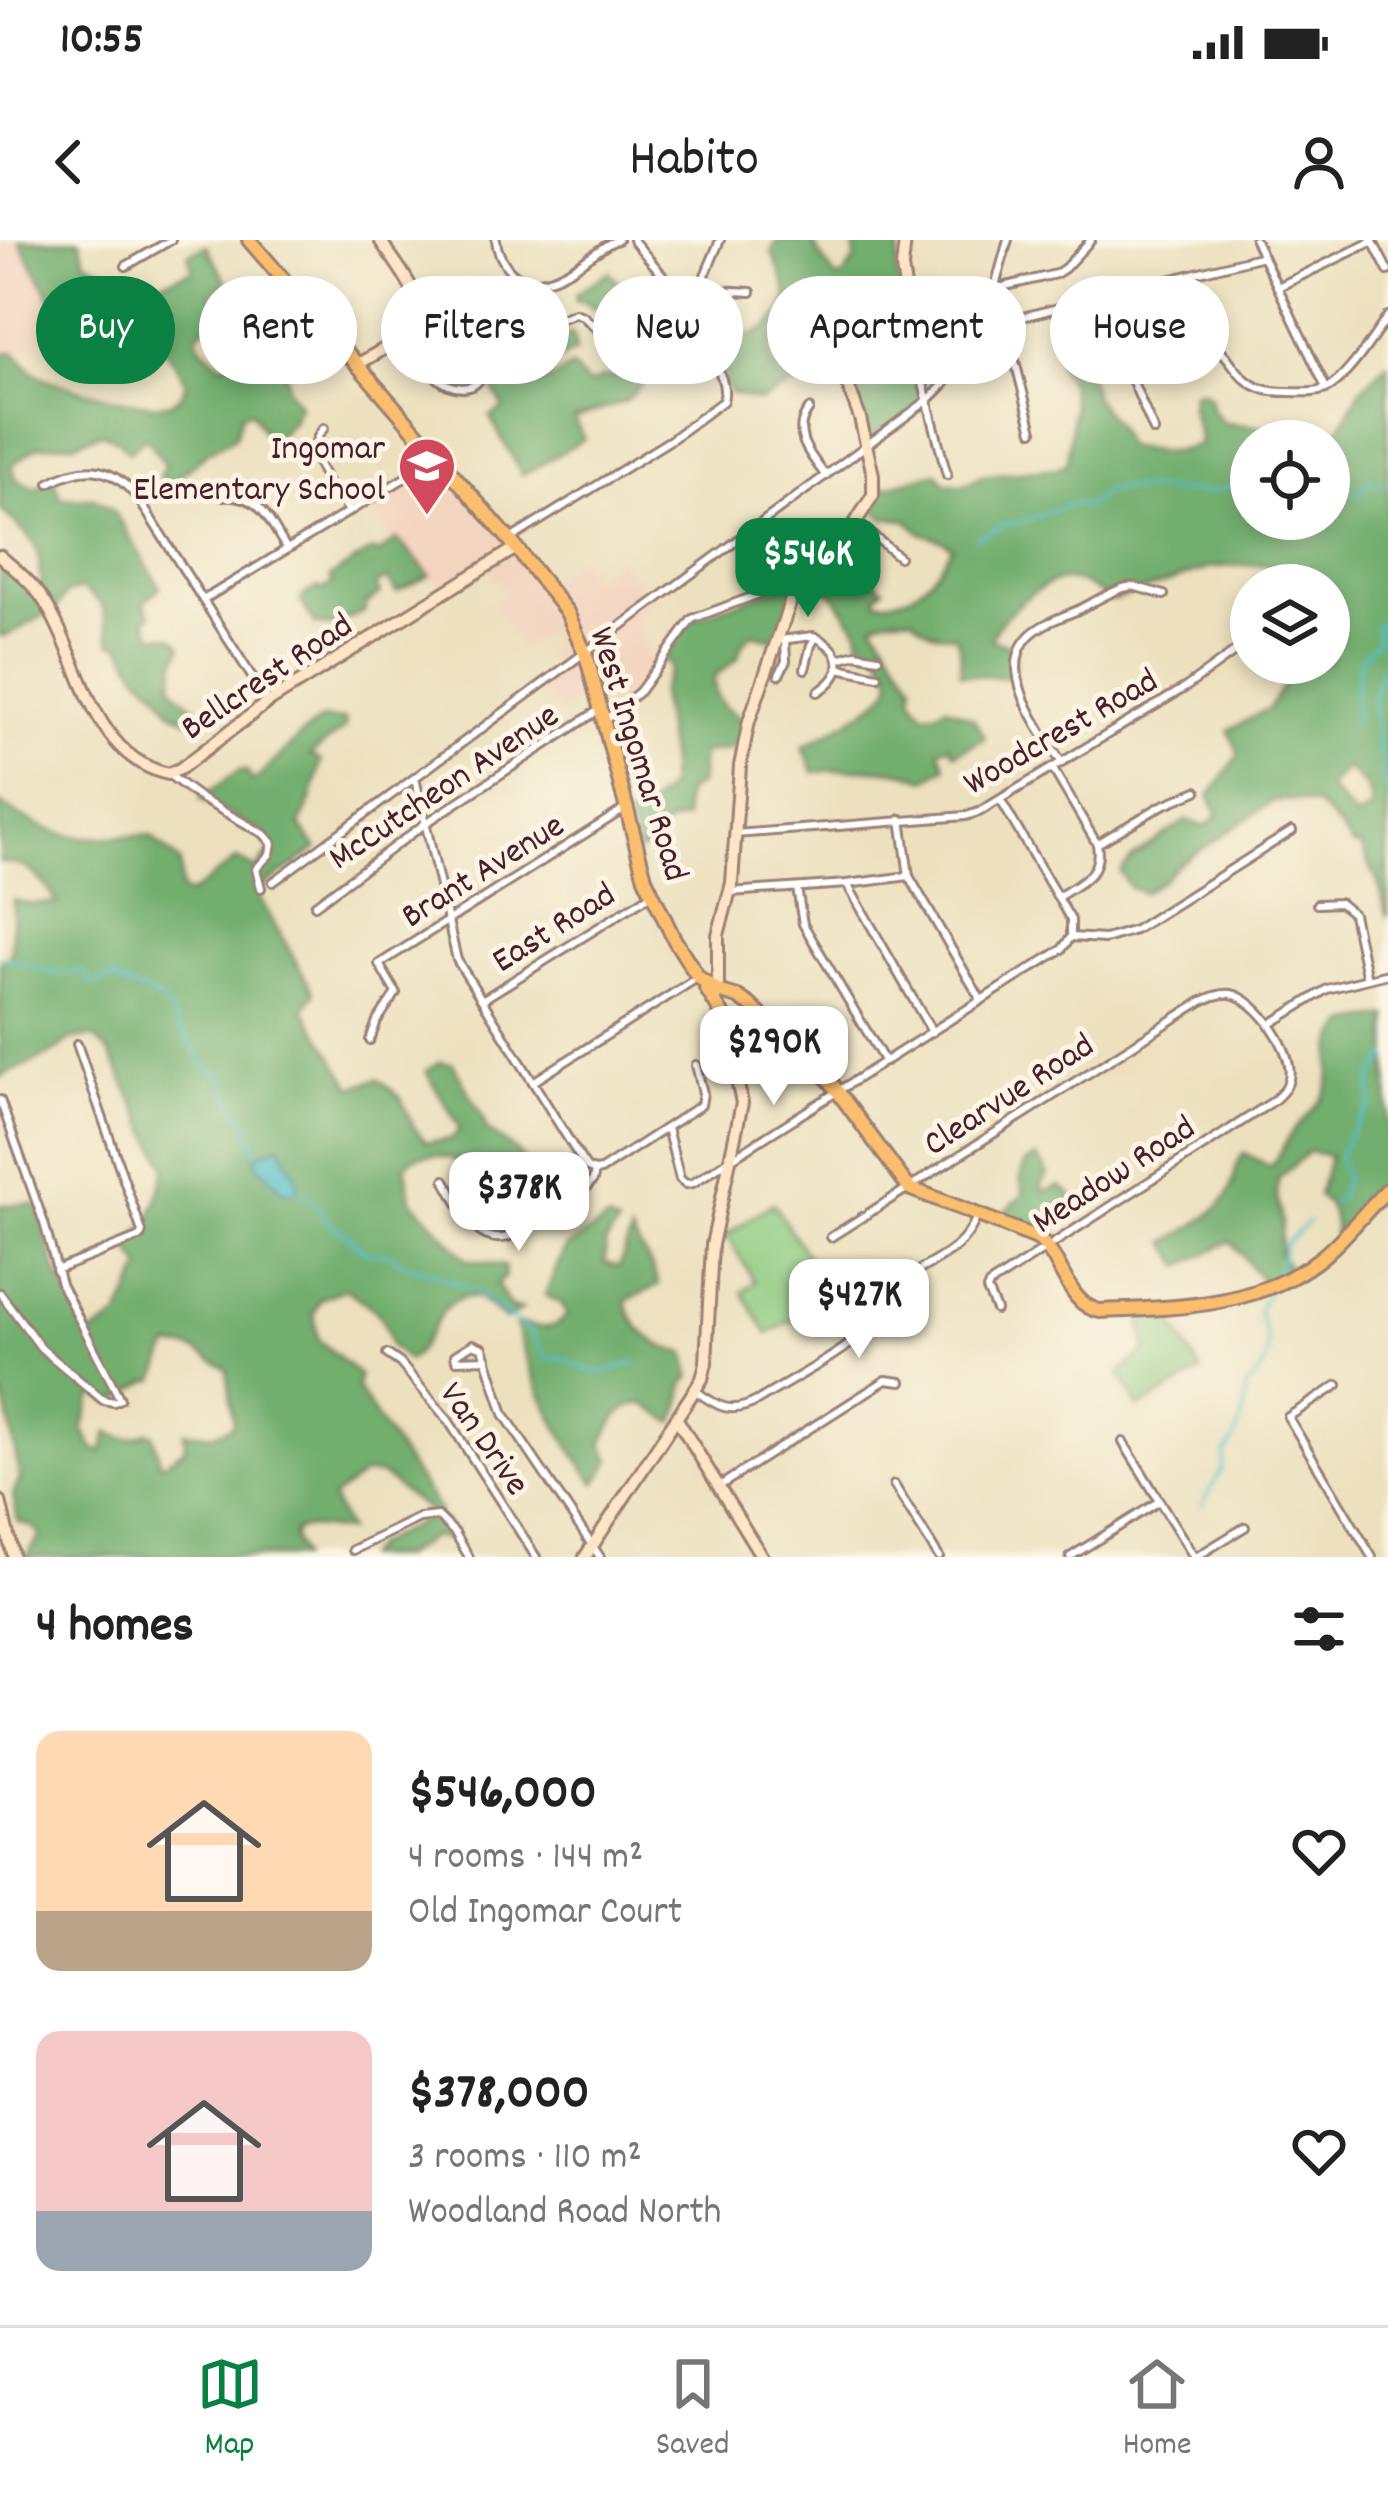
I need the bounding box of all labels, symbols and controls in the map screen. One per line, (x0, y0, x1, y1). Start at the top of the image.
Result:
text: 10:55 (60, 10, 144, 74)
text: Habito (629, 124, 759, 201)
icon: back (36, 129, 102, 195)
icon: person (1286, 129, 1352, 195)
chip: Buy (36, 276, 175, 384)
chip: Rent (199, 276, 357, 384)
chip: Filters (381, 276, 569, 384)
chip: New (593, 276, 743, 384)
chip: Apartment (767, 276, 1026, 384)
chip: House (1050, 276, 1229, 384)
map controls (1230, 420, 1350, 684)
button: locate (1230, 420, 1350, 540)
place label: Ingomar Elementary School (133, 425, 386, 518)
school or university icon: Ingomar Elementary School (396, 435, 458, 517)
pin: $546K (724, 518, 892, 620)
text: $546K (762, 529, 854, 584)
button: layers (1230, 564, 1350, 684)
street label: Bellcrest Road (172, 602, 365, 756)
street label: West Ingomar Road (573, 621, 700, 888)
street label: Woodcrest Road (955, 657, 1169, 811)
street label: McCutcheon Avenue (320, 692, 571, 886)
street label: Brant Avenue (392, 802, 576, 944)
street label: East Road (483, 872, 627, 988)
pin: $290K (690, 1006, 858, 1108)
text: $290K (727, 1017, 821, 1072)
street label: Clearvue Road (915, 1022, 1106, 1172)
street label: Meadow Road (1023, 1105, 1207, 1249)
pin: $378K (435, 1152, 603, 1254)
text: $378K (476, 1163, 562, 1218)
pin: $427K (775, 1259, 943, 1361)
text: $427K (816, 1270, 902, 1325)
street label: Van Drive (424, 1373, 540, 1508)
text: 4 homes (36, 1593, 194, 1665)
icon: filters (1286, 1596, 1352, 1662)
text: $546,000 (408, 1760, 597, 1832)
icon: home (132, 1779, 276, 1923)
icon: heart (1286, 1818, 1352, 1884)
text: 4 rooms · 144 m² (408, 1832, 643, 1887)
text: Old Ingomar Court (408, 1887, 682, 1942)
text: $378,000 (408, 2060, 590, 2132)
icon: home (132, 2079, 276, 2223)
icon: heart (1286, 2118, 1352, 2184)
text: 3 rooms · 110 m² (408, 2132, 642, 2187)
text: Woodland Road North (408, 2187, 721, 2242)
tab: Map (197, 2351, 263, 2470)
tab: Saved (656, 2351, 730, 2470)
tab: Home (1123, 2351, 1191, 2470)

